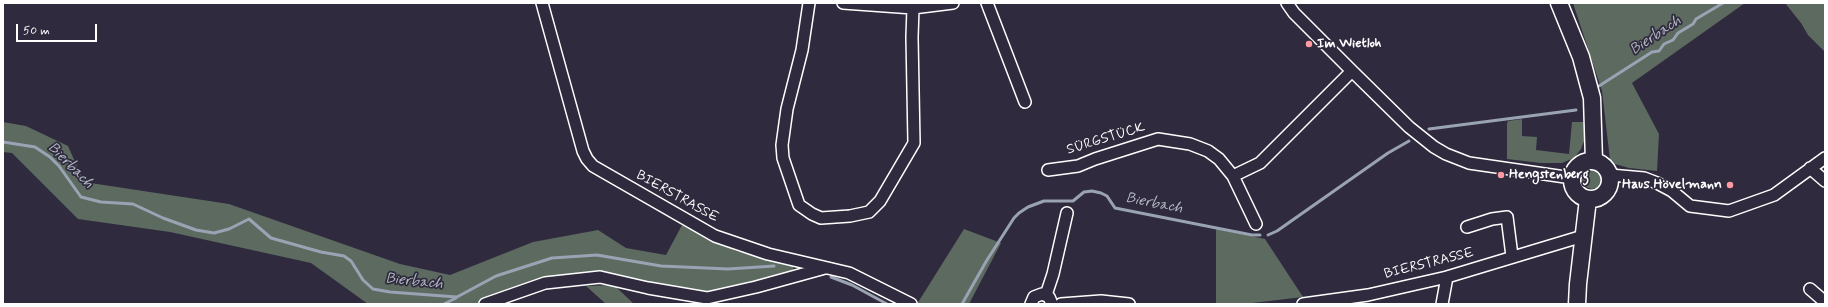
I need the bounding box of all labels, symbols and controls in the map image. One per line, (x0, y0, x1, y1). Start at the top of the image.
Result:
water label: Bierbach (1627, 12, 1685, 60)
scale bar (18, 16, 99, 42)
text: 50 m (23, 23, 50, 39)
place label: Im Wietloh (1317, 36, 1382, 52)
marker: Im Wietloh (1304, 39, 1314, 49)
street label: SÜRGSTÜCK (1065, 119, 1147, 159)
water label: Bierbach (43, 139, 97, 193)
street label: BIERSTRASSE (633, 167, 721, 227)
place label: Hengstenberg (1509, 167, 1589, 183)
marker: Hengstenberg (1496, 170, 1506, 180)
place label: Haus Hövelmann (1622, 177, 1722, 193)
marker: Haus Hövelmann (1725, 180, 1735, 190)
water label: Bierbach (1124, 190, 1184, 218)
street label: BIERSTRASSE (1382, 245, 1476, 283)
water label: Bierbach (384, 270, 444, 294)

